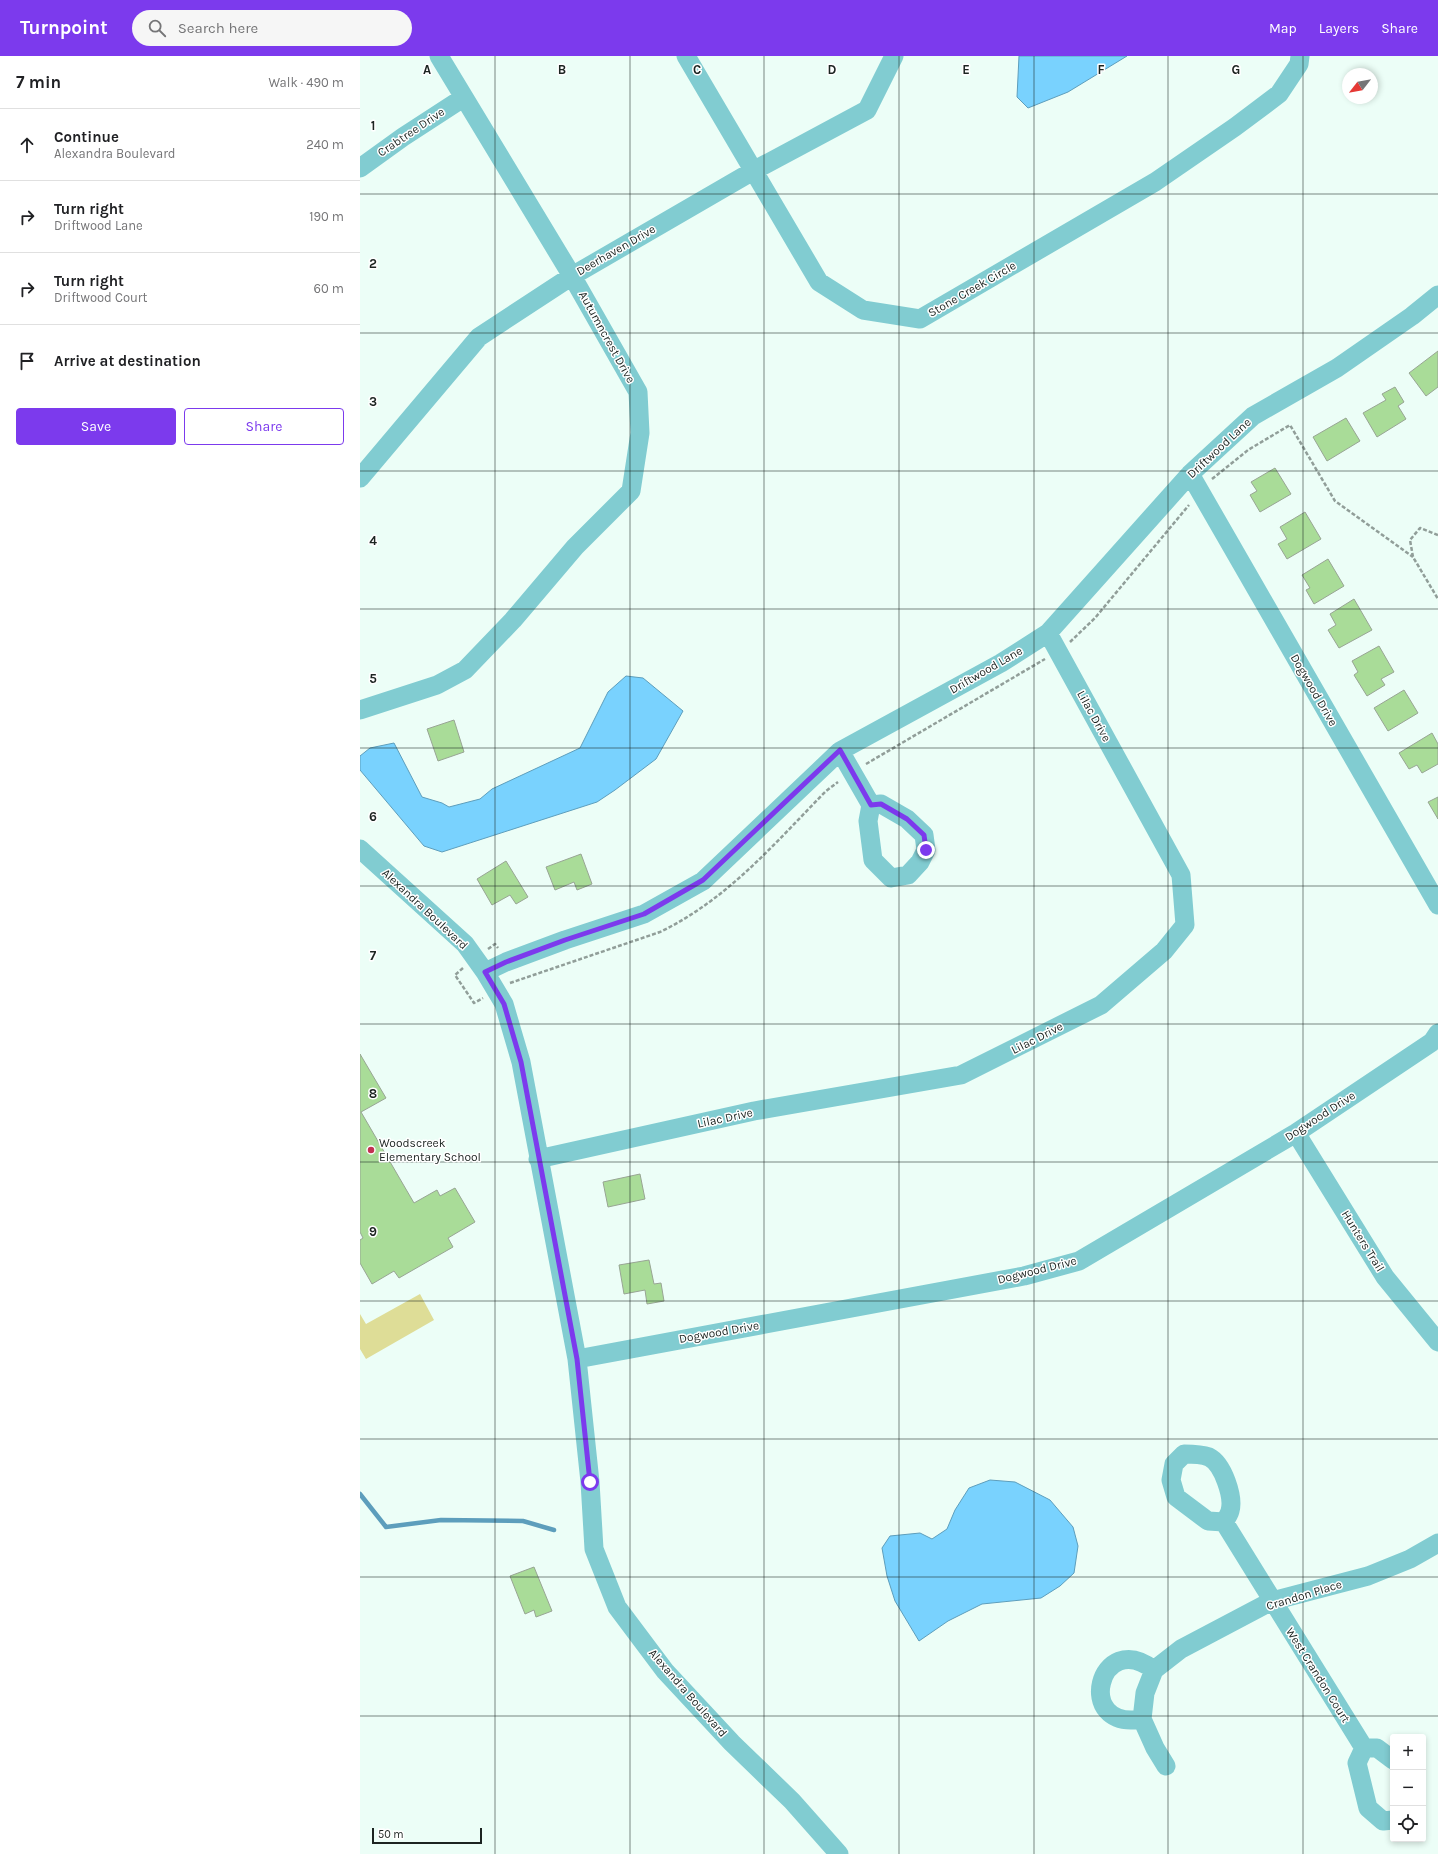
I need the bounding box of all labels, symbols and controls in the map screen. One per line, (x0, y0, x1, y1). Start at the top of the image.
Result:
search box (132, 10, 412, 46)
text: Turnpoint (20, 17, 108, 39)
icon: search (146, 17, 168, 39)
text: Search here (178, 19, 258, 37)
text: Map (1269, 20, 1297, 37)
text: Layers (1319, 20, 1359, 37)
text: Share (1381, 20, 1418, 37)
text: A (423, 62, 431, 77)
text: B (558, 62, 566, 77)
text: C (693, 62, 701, 77)
text: D (828, 62, 837, 77)
text: E (962, 62, 970, 77)
text: F (1097, 62, 1105, 77)
text: G (1232, 62, 1240, 77)
north arrow (1342, 68, 1378, 104)
text: 7 min (16, 72, 61, 92)
text: Walk · 490 m (268, 75, 344, 90)
street label: Crabtree Drive (375, 105, 447, 159)
text: 1 (371, 118, 375, 133)
text: Continue (54, 128, 119, 146)
icon: ahead (16, 134, 38, 156)
text: 240 m (306, 137, 344, 152)
text: Alexandra Boulevard (54, 146, 176, 161)
text: Turn right (54, 200, 124, 218)
icon: right (16, 206, 38, 228)
text: 190 m (309, 209, 344, 224)
text: Driftwood Lane (54, 218, 143, 233)
street label: Deerhaven Drive (574, 222, 658, 278)
text: 2 (369, 256, 377, 271)
street label: Stone Creek Circle (926, 258, 1018, 320)
text: Turn right (54, 272, 124, 290)
icon: right (16, 278, 38, 300)
text: 60 m (314, 281, 344, 296)
street label: Autumncrest Drive (576, 289, 638, 385)
text: Driftwood Court (54, 290, 147, 305)
icon: arrive (16, 350, 38, 372)
text: Arrive at destination (54, 352, 201, 370)
text: 3 (369, 394, 377, 409)
button: Save (16, 408, 176, 445)
button: Share (184, 408, 344, 445)
street label: Driftwood Lane (1184, 415, 1254, 481)
text: 4 (369, 533, 377, 548)
street label: Driftwood Lane (947, 643, 1025, 697)
street label: Dogwood Drive (1288, 651, 1340, 729)
text: 5 (369, 671, 377, 686)
street label: Lilac Drive (1074, 688, 1114, 744)
text: 6 (369, 809, 377, 824)
route end (917, 841, 935, 859)
street label: Alexandra Boulevard (379, 866, 471, 952)
text: 7 (370, 948, 377, 963)
street label: Lilac Drive (1009, 1019, 1065, 1057)
text: 8 (369, 1086, 377, 1101)
street label: Dogwood Drive (1282, 1088, 1358, 1144)
street label: Lilac Drive (696, 1105, 754, 1131)
place label: Woodscreek Elementary School (379, 1136, 481, 1164)
marker: Woodscreek Elementary School (366, 1145, 376, 1155)
street label: Hunters Trail (1339, 1208, 1387, 1274)
text: 9 (369, 1224, 377, 1239)
street label: Dogwood Drive (996, 1253, 1078, 1287)
street label: Dogwood Drive (678, 1318, 760, 1346)
route start (581, 1473, 599, 1491)
street label: Crandon Place (1265, 1577, 1343, 1613)
street label: West Crandon Court (1283, 1625, 1353, 1726)
street label: Alexandra Boulevard (646, 1646, 730, 1740)
map controls (1390, 1734, 1426, 1842)
button: + (1390, 1734, 1426, 1770)
button: − (1390, 1770, 1426, 1806)
button: locate (1390, 1806, 1426, 1842)
scale bar (372, 1826, 482, 1845)
text: 50 m (378, 1828, 404, 1841)

